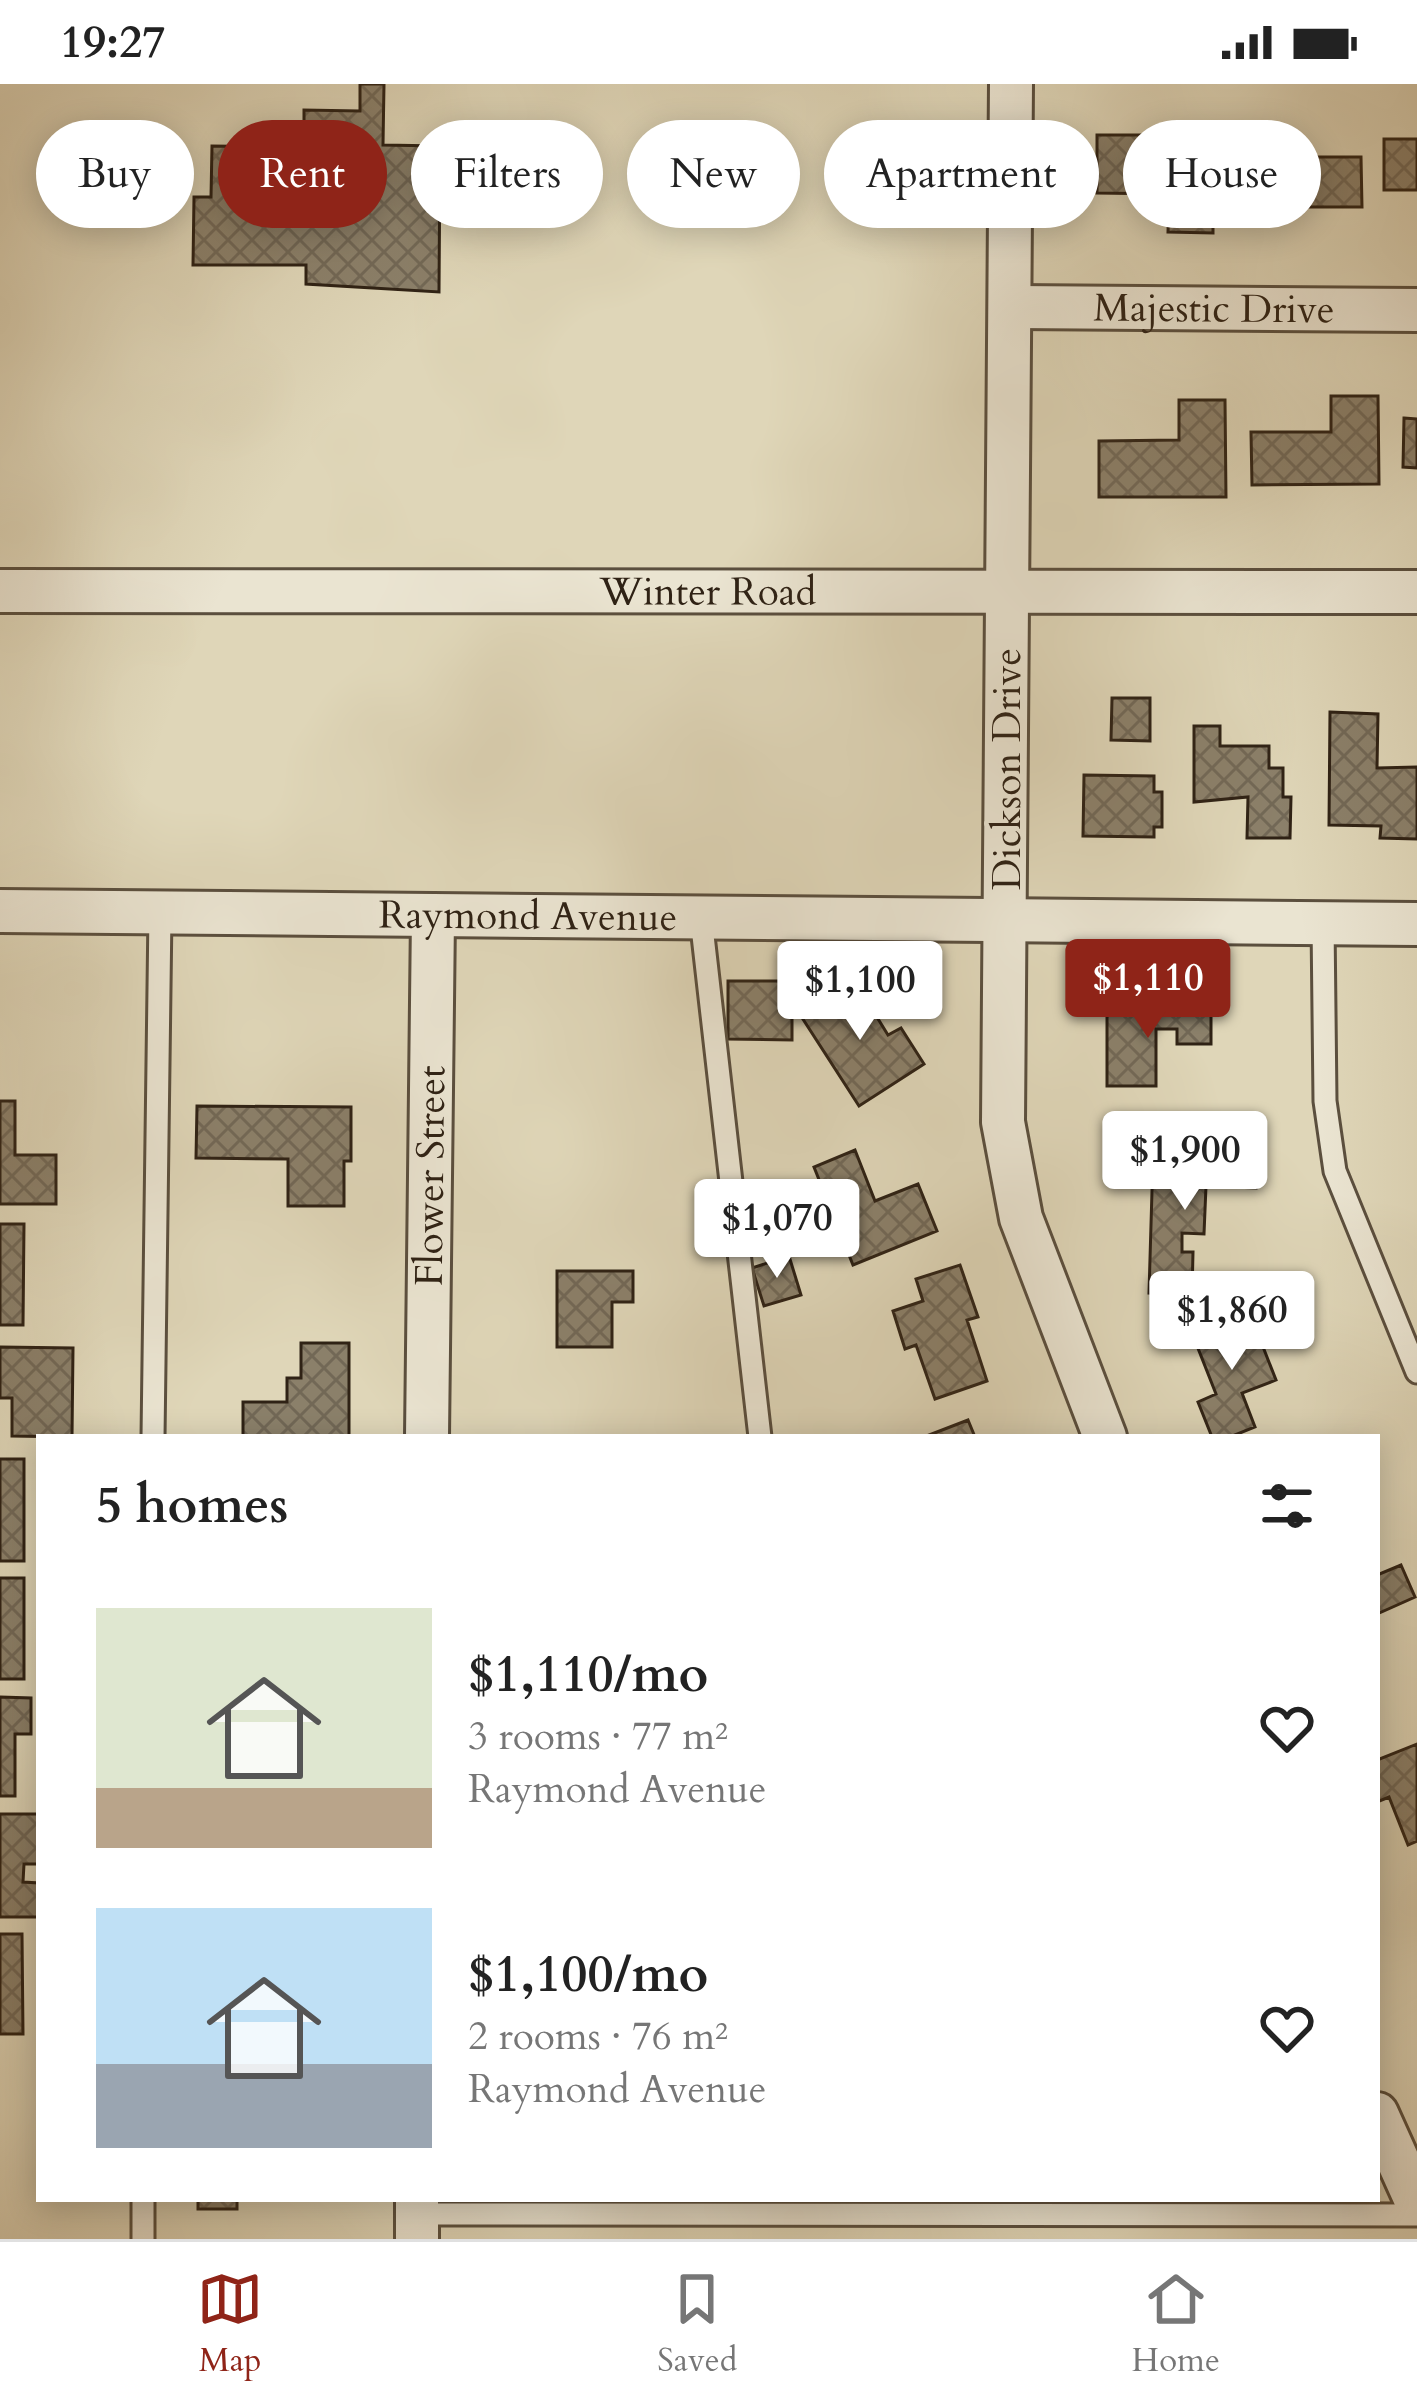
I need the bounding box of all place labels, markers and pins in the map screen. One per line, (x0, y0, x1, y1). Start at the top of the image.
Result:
pin: $1,110 (1050, 939, 1246, 1041)
pin: $1,100 (762, 941, 958, 1043)
pin: $1,900 (1087, 1111, 1283, 1213)
pin: $1,070 (679, 1179, 875, 1281)
pin: $1,860 (1134, 1271, 1330, 1373)

